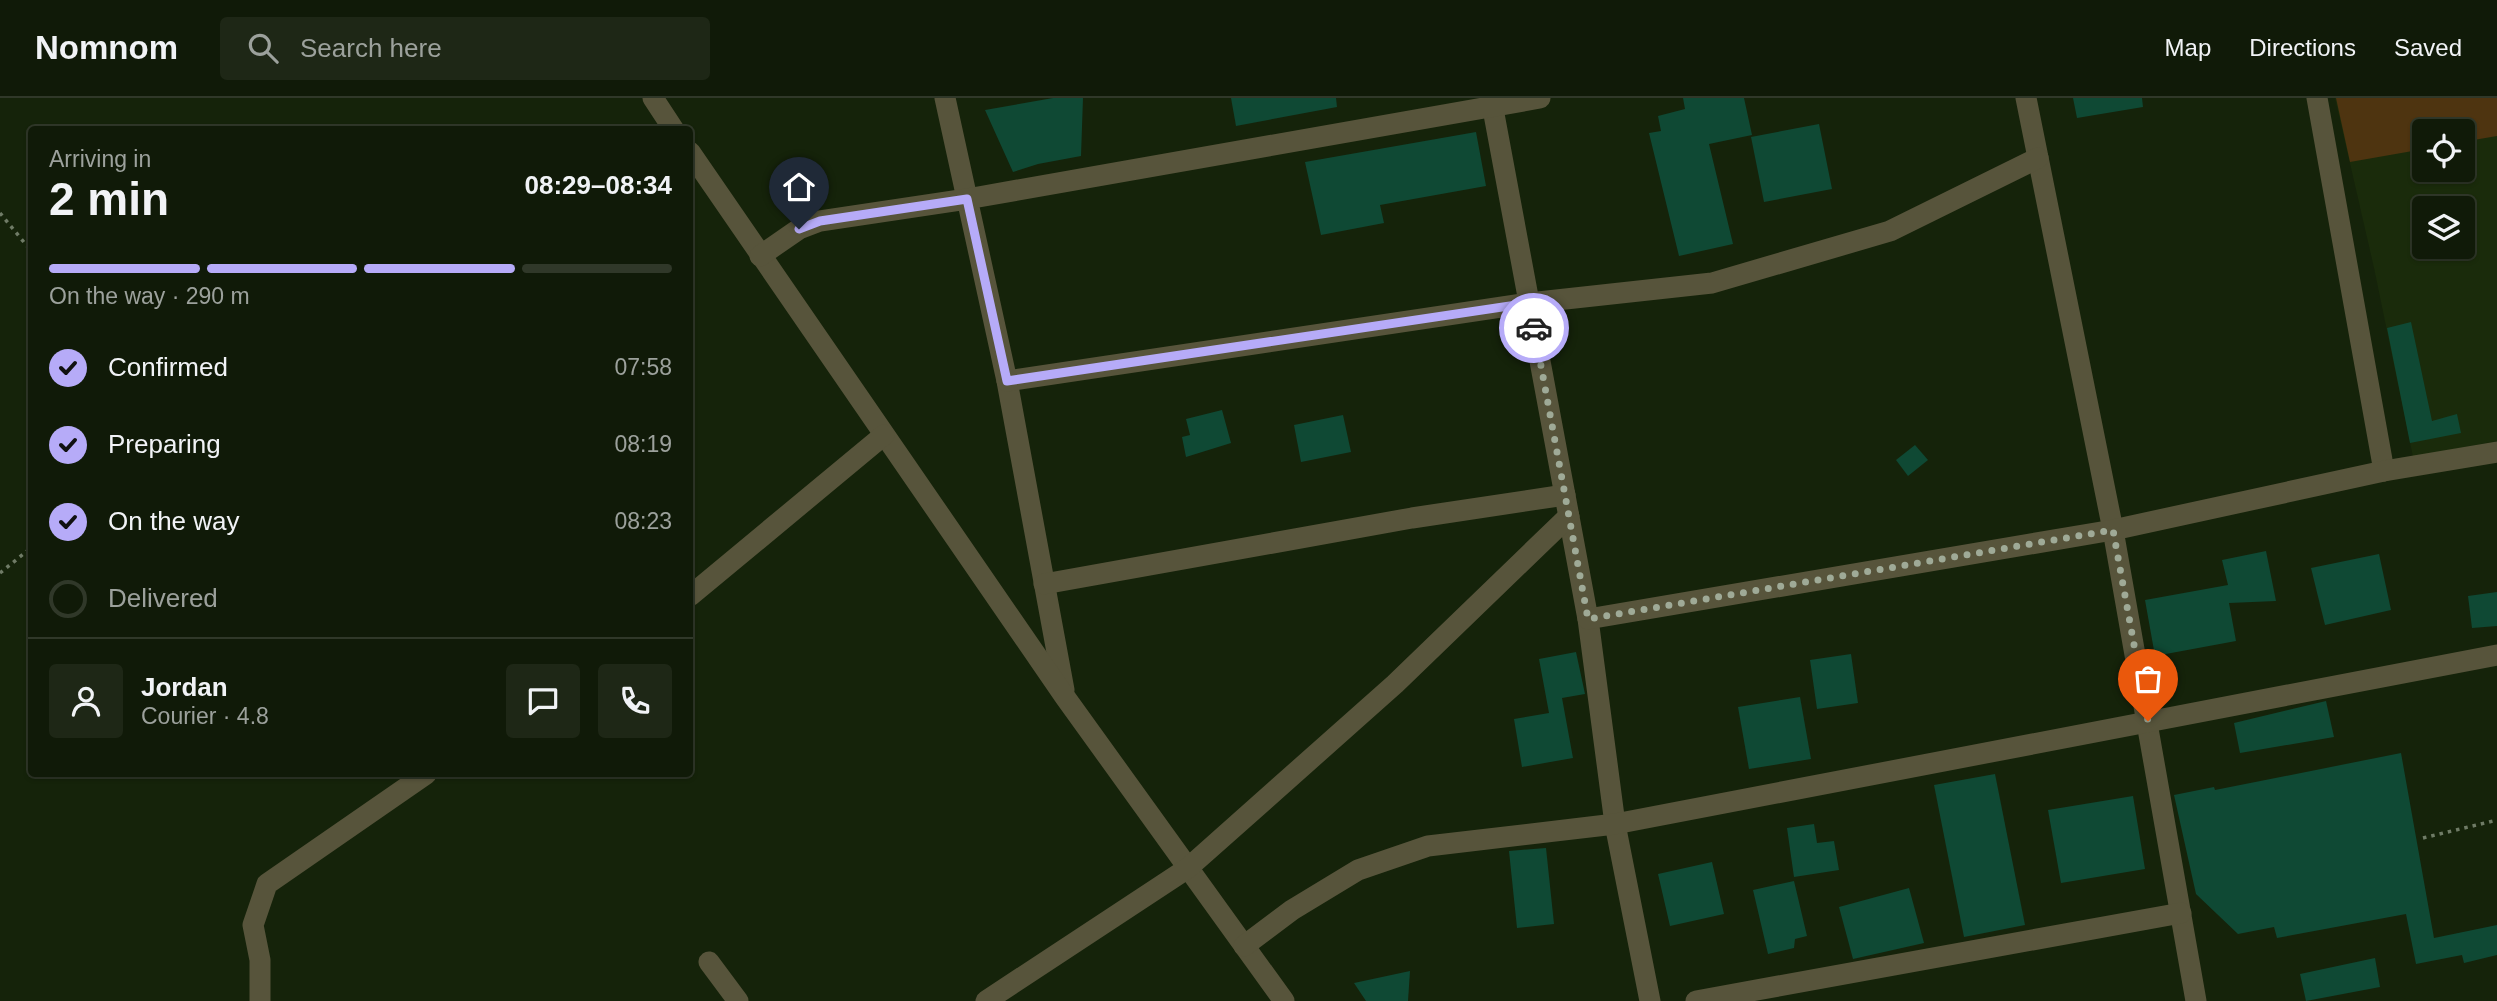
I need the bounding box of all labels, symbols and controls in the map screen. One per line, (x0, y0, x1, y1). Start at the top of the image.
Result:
search box (220, 17, 710, 80)
text: Nomnom (35, 29, 178, 66)
icon: search (244, 29, 282, 67)
text: Search here (300, 33, 442, 63)
text: Map (2165, 34, 2211, 61)
text: Directions (2249, 34, 2356, 61)
text: Saved (2394, 34, 2462, 61)
map controls (2412, 119, 2475, 259)
button: locate (2412, 119, 2475, 182)
text: Arriving in (49, 146, 151, 172)
pin (769, 157, 829, 229)
icon: home (780, 168, 818, 206)
text: 08:29–08:34 (525, 170, 672, 200)
text: 2 min (49, 173, 169, 225)
button: layers (2412, 196, 2475, 259)
text: On the way · 290 m (49, 283, 250, 309)
courier (1499, 293, 1569, 363)
icon: car (1515, 309, 1553, 347)
icon: check (49, 349, 87, 387)
text: Confirmed (108, 352, 228, 382)
text: 07:58 (614, 354, 672, 380)
icon: check (49, 426, 87, 464)
text: Preparing (108, 429, 221, 459)
text: 08:19 (614, 431, 672, 457)
icon: check (49, 503, 87, 541)
text: On the way (108, 506, 240, 536)
text: 08:23 (614, 508, 672, 534)
text: Delivered (108, 583, 218, 613)
pin (2118, 649, 2178, 721)
icon: bag (2129, 660, 2167, 698)
button: person (49, 664, 123, 738)
button: chat (506, 664, 580, 738)
button: phone (598, 664, 672, 738)
text: Jordan (141, 672, 228, 702)
text: Courier · 4.8 (141, 703, 269, 729)

